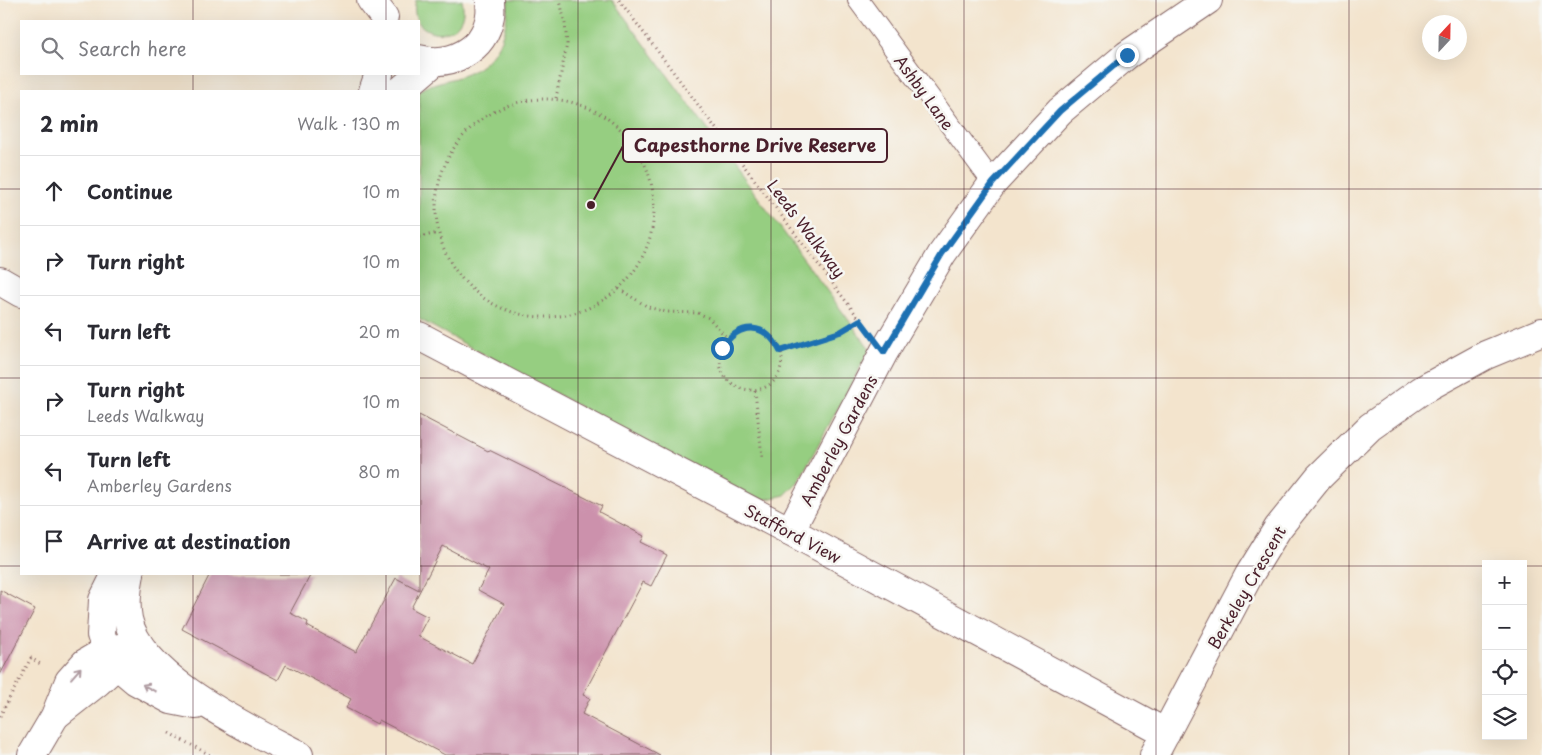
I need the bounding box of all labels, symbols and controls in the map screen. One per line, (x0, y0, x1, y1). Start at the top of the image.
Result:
north arrow (1422, 15, 1467, 60)
search box (20, 20, 420, 75)
icon: search (38, 34, 66, 62)
text: Search here (78, 34, 187, 62)
route end (1116, 44, 1139, 67)
street label: Ashby Lane (889, 49, 961, 135)
text: 2 min (40, 107, 99, 139)
text: Walk · 130 m (297, 111, 400, 135)
callout: Capesthorne Drive Reserve (623, 129, 887, 162)
text: Capesthorne Drive Reserve (634, 131, 876, 158)
street label: Leeds Walkway (762, 174, 852, 282)
icon: ahead (40, 177, 68, 205)
text: Continue (87, 177, 173, 205)
text: 10 m (363, 179, 400, 203)
icon: right (40, 247, 68, 275)
text: Turn right (87, 247, 185, 275)
text: 10 m (363, 249, 400, 273)
icon: left (40, 317, 68, 345)
text: Turn left (87, 317, 171, 345)
text: 20 m (359, 319, 400, 343)
route start (711, 337, 734, 360)
street label: Amberley Gardens (793, 370, 883, 510)
text: Turn right (87, 375, 185, 403)
icon: right (40, 387, 68, 415)
text: 10 m (363, 389, 400, 413)
text: Leeds Walkway (87, 403, 204, 427)
text: Turn left (87, 445, 171, 473)
icon: left (40, 457, 68, 485)
text: 80 m (358, 459, 400, 483)
text: Amberley Gardens (87, 473, 232, 497)
street label: Stafford View (740, 497, 846, 569)
street label: Berkeley Crescent (1201, 521, 1291, 653)
icon: arrive (40, 527, 68, 555)
text: Arrive at destination (87, 527, 291, 555)
map controls (1482, 560, 1527, 740)
button: + (1482, 560, 1527, 605)
button: − (1482, 605, 1527, 650)
button: locate (1482, 650, 1527, 695)
one-way arrow (71, 666, 82, 679)
one-way arrow (143, 683, 157, 693)
button: layers (1482, 695, 1527, 740)

